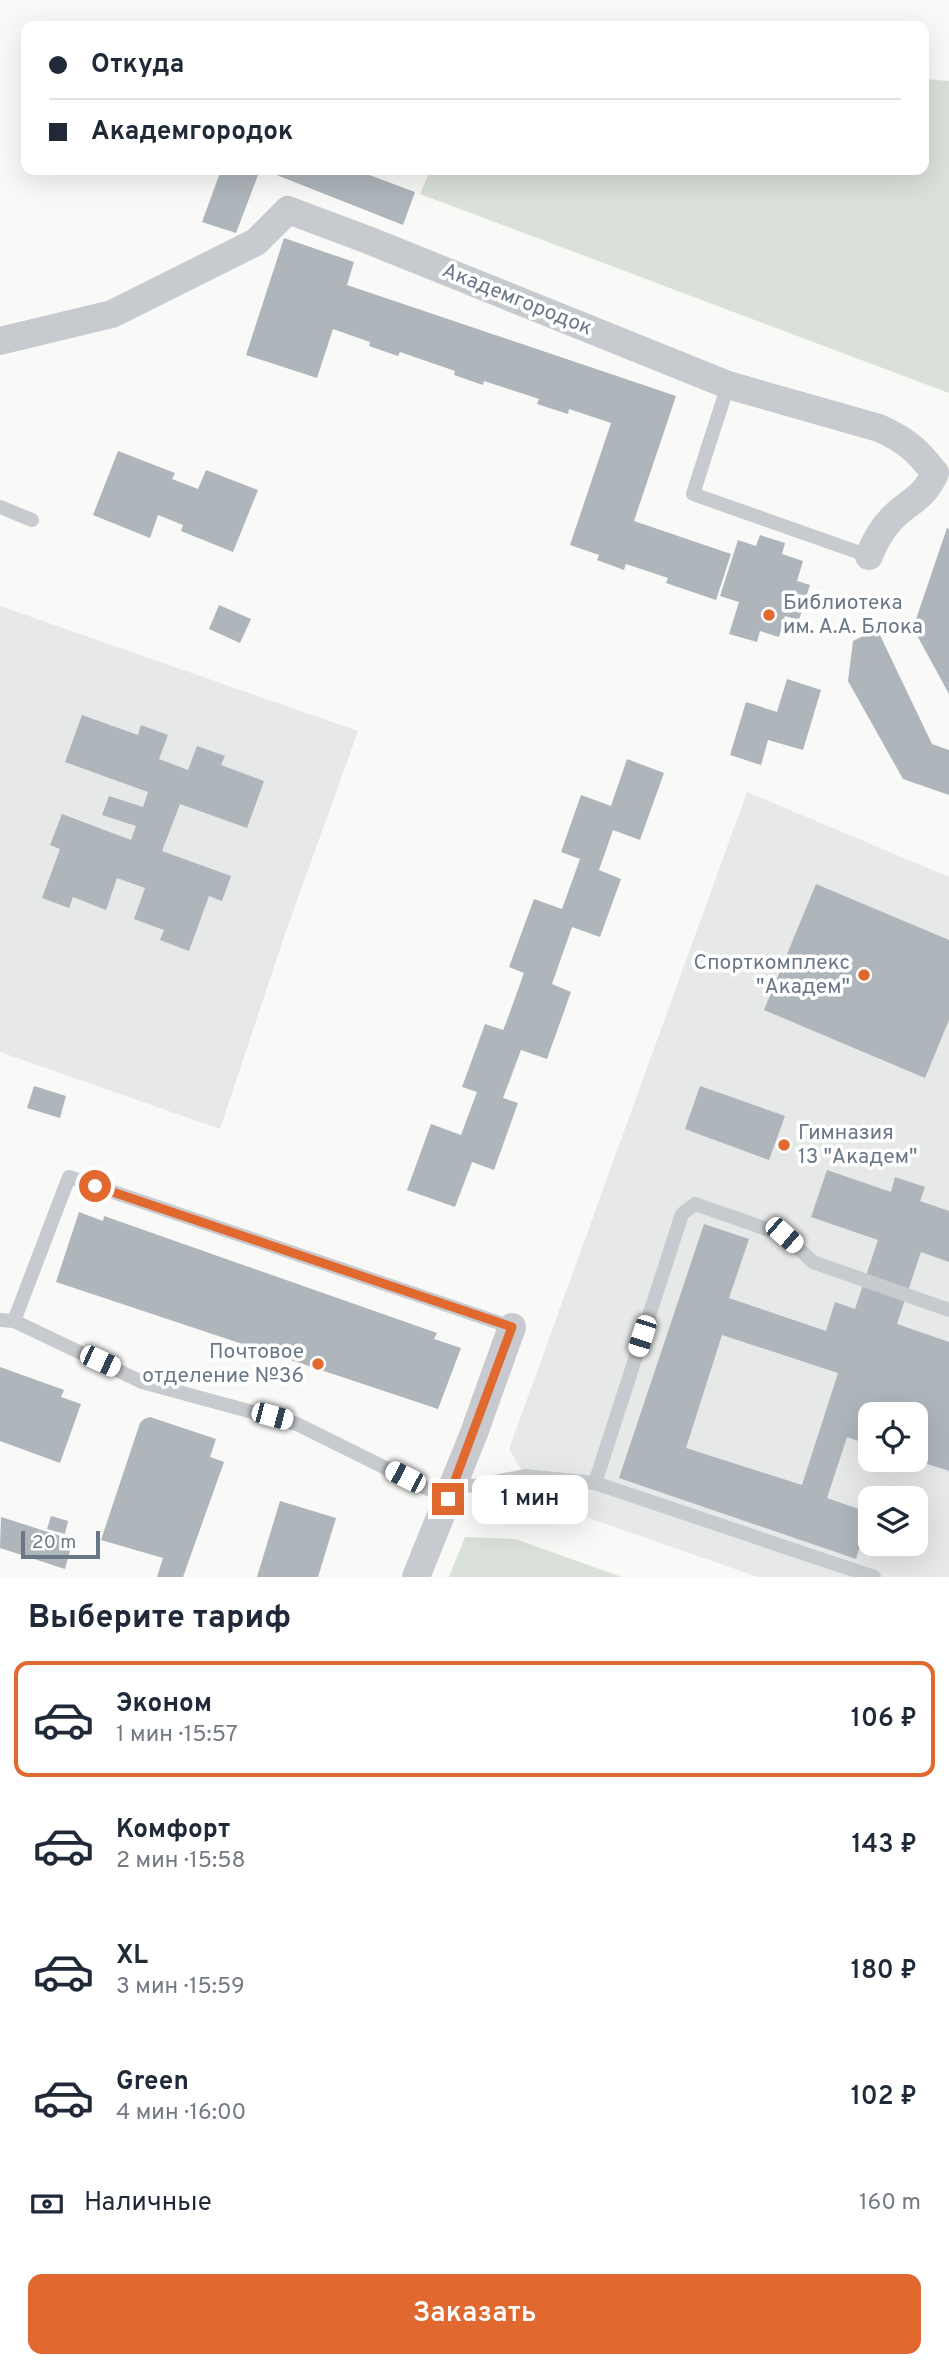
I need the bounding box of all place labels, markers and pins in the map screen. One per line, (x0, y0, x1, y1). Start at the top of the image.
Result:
place label: Библиотека им. А.А. Блока (783, 590, 923, 641)
marker: Библиотека им. А.А. Блока (761, 607, 777, 623)
place label: Спорткомплекс "Академ" (694, 950, 850, 1001)
marker: Спорткомплекс "Академ" (856, 967, 872, 983)
place label: Гимназия 13 "Академ" (798, 1120, 917, 1171)
marker: Гимназия 13 "Академ" (776, 1137, 792, 1153)
place label: Почтовое отделение №36 (142, 1339, 304, 1390)
marker: Почтовое отделение №36 (310, 1356, 326, 1372)

